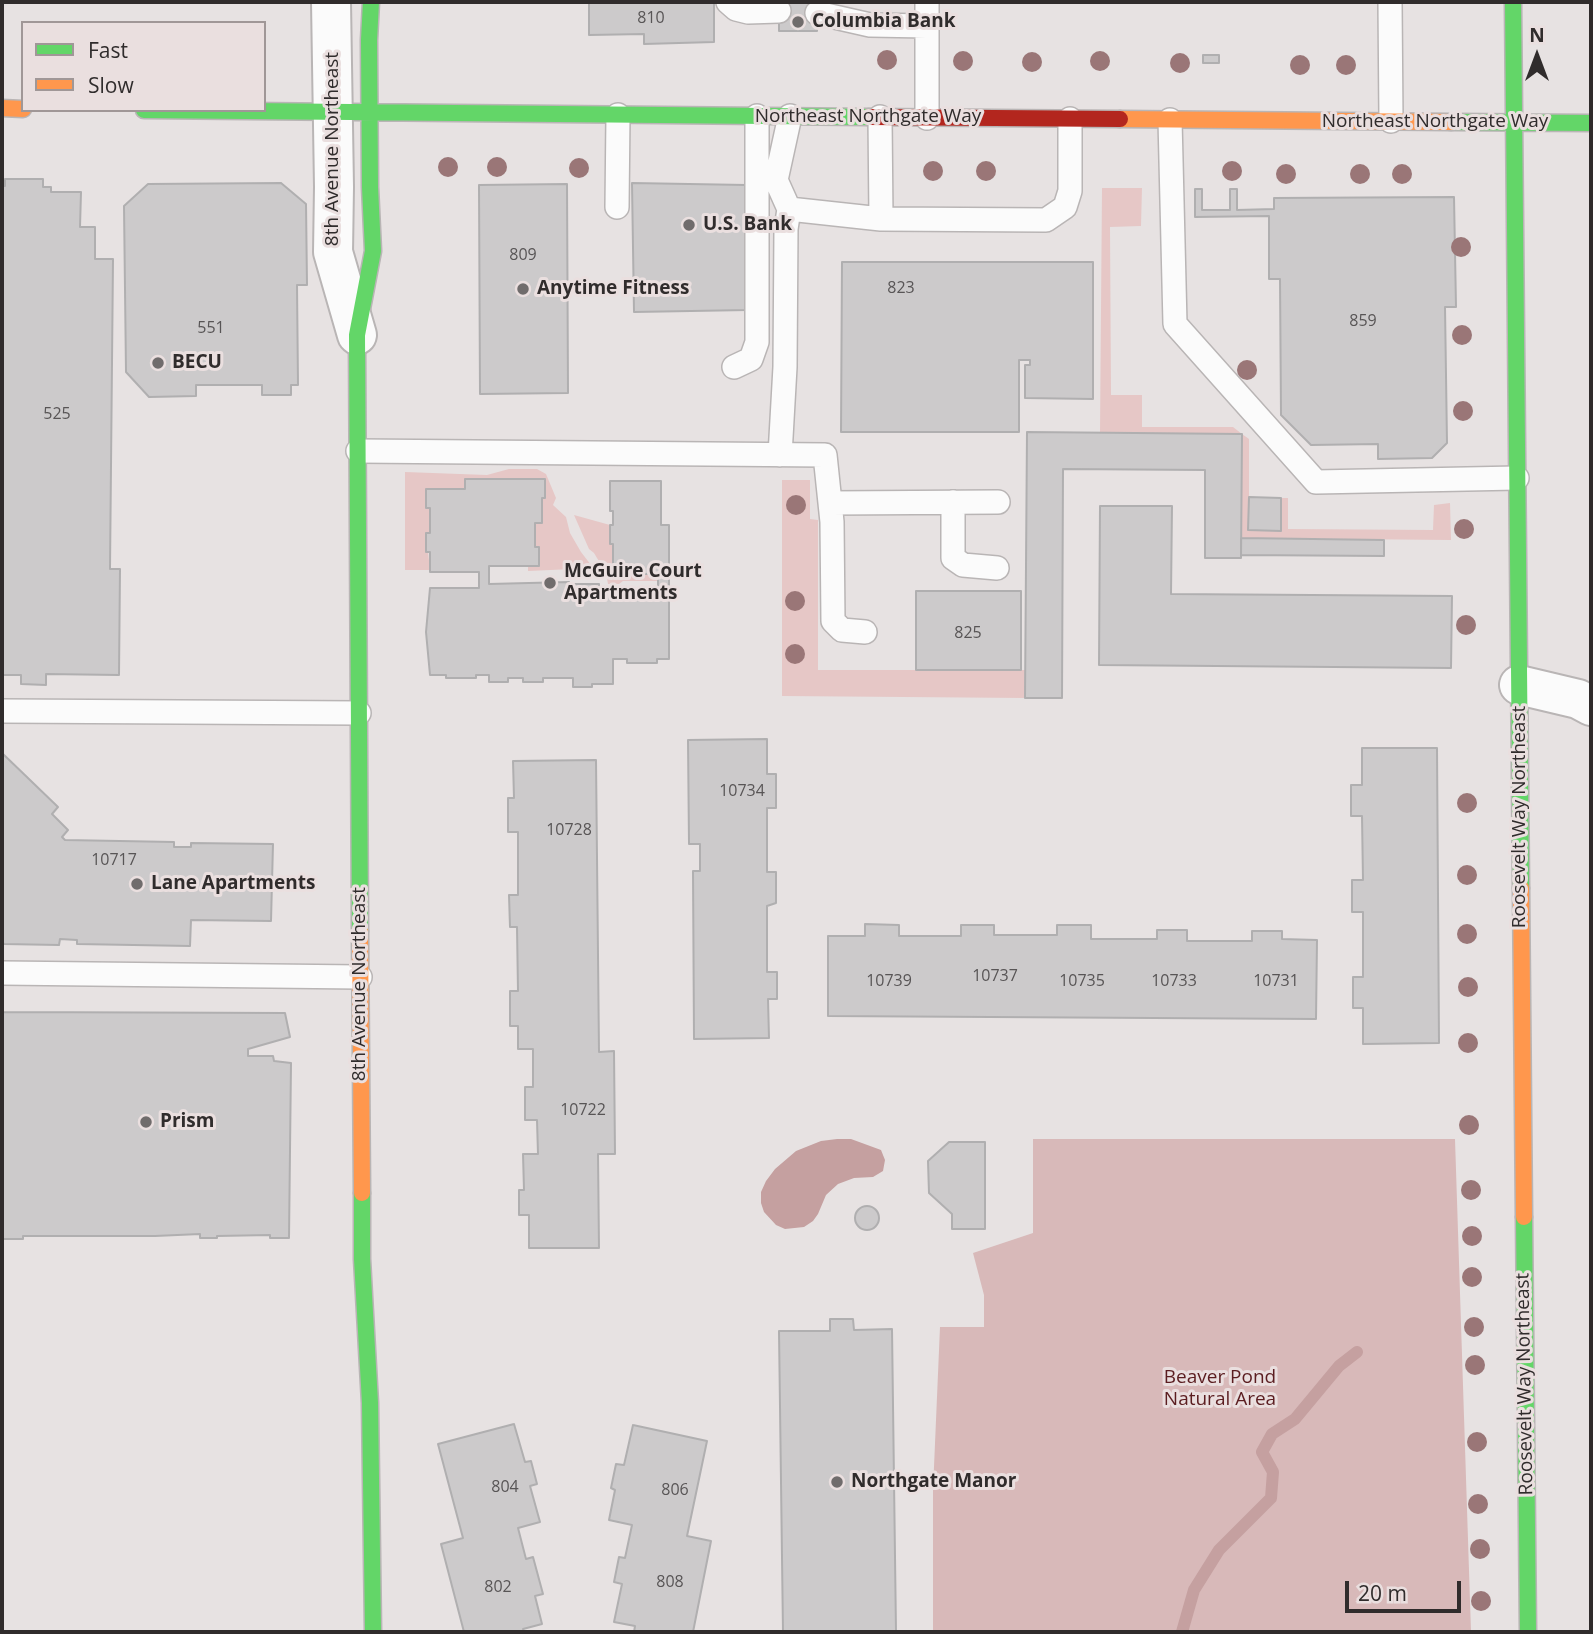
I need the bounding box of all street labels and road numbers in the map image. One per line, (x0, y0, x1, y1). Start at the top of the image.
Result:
street label: 8th Avenue Northeast (322, 52, 344, 246)
street label: Northeast Northgate Way (755, 106, 981, 128)
street label: Northeast Northgate Way (1322, 111, 1548, 133)
street label: Roosevelt Way Northeast (1509, 706, 1531, 928)
street label: 8th Avenue Northeast (349, 887, 371, 1081)
street label: Roosevelt Way Northeast (1512, 1273, 1538, 1495)

